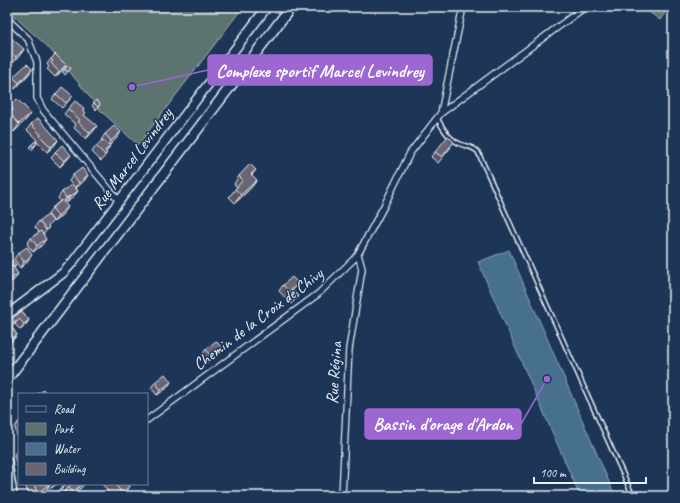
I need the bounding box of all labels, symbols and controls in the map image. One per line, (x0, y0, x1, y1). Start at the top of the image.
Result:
callout: Complexe sportif Marcel Levindrey (208, 55, 432, 85)
text: Complexe sportif Marcel Levindrey (216, 60, 426, 82)
street label: Rue Marcel Levindrey (87, 103, 178, 214)
street label: Chemin de la Croix de Chivy (189, 263, 328, 375)
street label: Rue Régina (321, 340, 347, 405)
legend (18, 393, 148, 485)
text: Road (54, 401, 76, 417)
callout: Bassin d'orage d'Ardon (365, 409, 521, 439)
text: Bassin d'orage d'Ardon (373, 413, 515, 435)
text: Park (54, 421, 75, 437)
text: Water (54, 441, 82, 457)
scale bar (534, 459, 646, 485)
text: Building (54, 461, 86, 477)
text: 100 m (540, 465, 567, 481)

